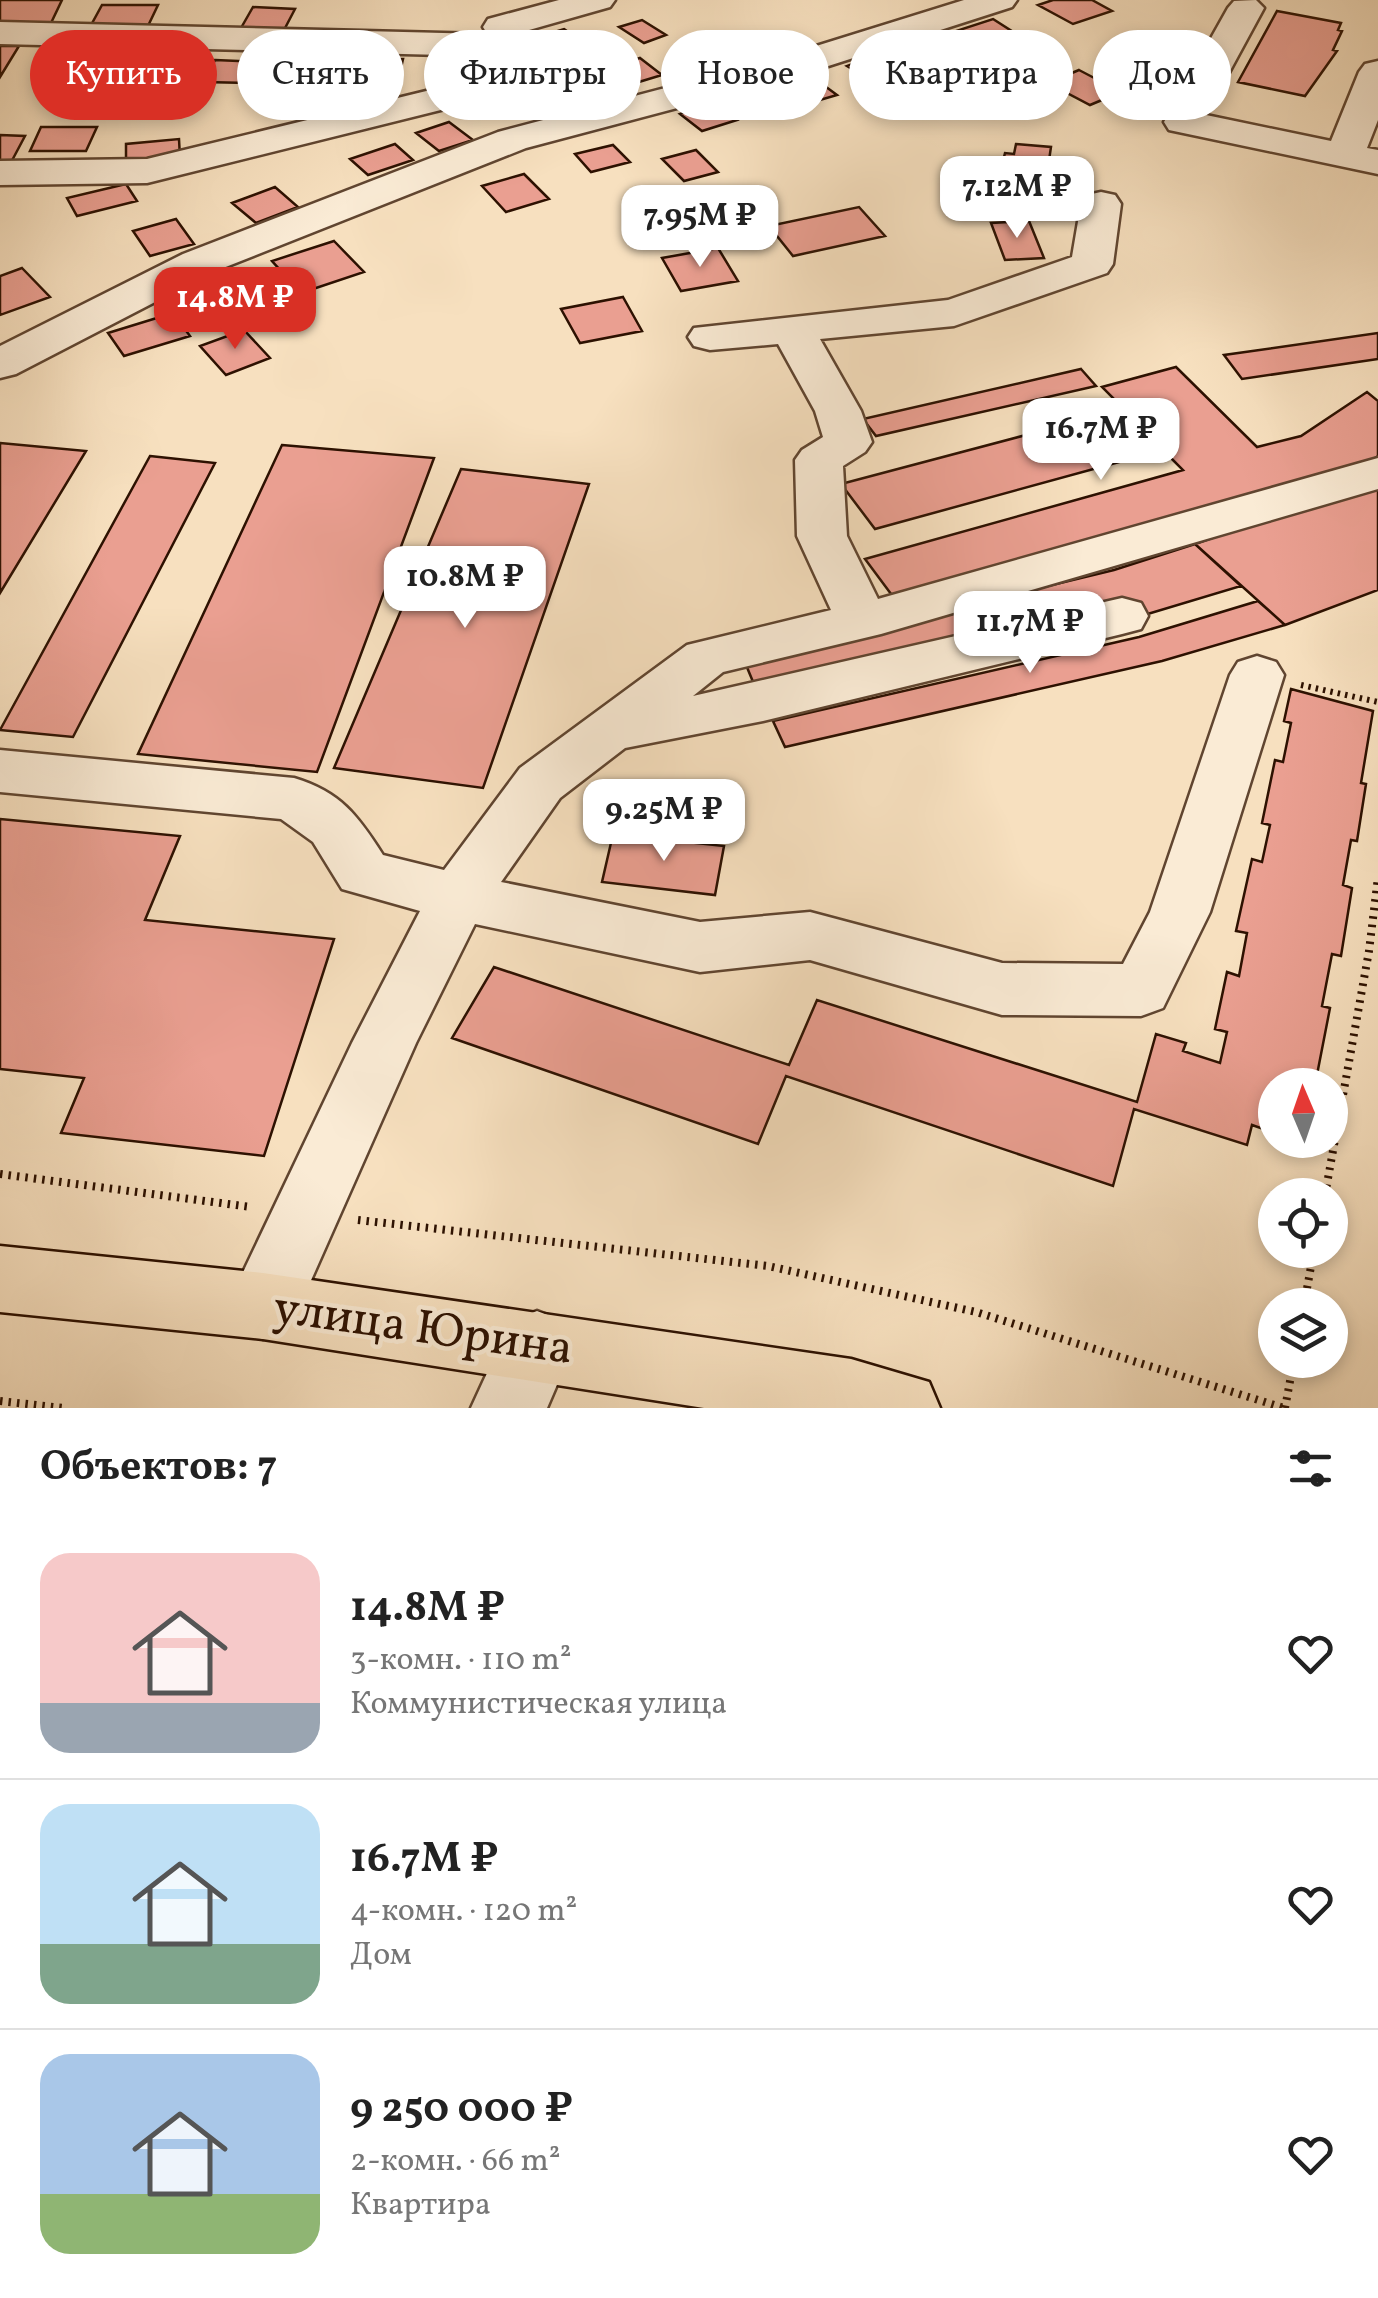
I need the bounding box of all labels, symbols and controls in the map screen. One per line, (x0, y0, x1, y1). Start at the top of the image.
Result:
chip: Купить (30, 30, 217, 120)
chip: Снять (237, 30, 404, 120)
chip: Фильтры (424, 30, 641, 120)
chip: Новое (661, 30, 829, 120)
chip: Квартира (849, 30, 1073, 120)
chip: Дом (1093, 30, 1231, 120)
pin: 7.12M ₽ (925, 156, 1109, 241)
text: 7.12M ₽ (962, 166, 1072, 210)
pin: 7.95M ₽ (608, 185, 792, 270)
text: 7.95M ₽ (643, 195, 757, 239)
pin: 14.8M ₽ (143, 267, 327, 352)
text: 14.8M ₽ (176, 277, 294, 321)
pin: 16.7M ₽ (1009, 398, 1193, 483)
text: 16.7M ₽ (1044, 408, 1158, 452)
pin: 10.8M ₽ (373, 546, 557, 631)
text: 10.8M ₽ (406, 556, 524, 600)
pin: 11.7M ₽ (938, 591, 1122, 676)
text: 11.7M ₽ (976, 601, 1084, 645)
pin: 9.25M ₽ (572, 779, 756, 864)
text: 9.25M ₽ (605, 789, 723, 833)
north arrow (1258, 1068, 1348, 1158)
map controls (1258, 1068, 1348, 1378)
button: locate (1258, 1178, 1348, 1268)
street label: улица Юрина (269, 1276, 577, 1384)
button: layers (1258, 1288, 1348, 1378)
text: Объектов: 7 (40, 1439, 277, 1498)
icon: filters (1283, 1441, 1338, 1496)
text: 14.8M ₽ (350, 1580, 505, 1639)
icon: home (120, 1593, 240, 1713)
icon: heart (1283, 1626, 1338, 1681)
text: 3-комн. · 110 m² (350, 1639, 572, 1683)
text: Коммунистическая улица (350, 1683, 727, 1727)
text: 16.7M ₽ (350, 1831, 498, 1890)
icon: home (120, 1844, 240, 1964)
icon: heart (1283, 1877, 1338, 1932)
text: 4-комн. · 120 m² (350, 1890, 577, 1934)
text: Дом (350, 1934, 412, 1978)
text: 9 250 000 ₽ (350, 2081, 573, 2140)
icon: home (120, 2094, 240, 2214)
icon: heart (1283, 2127, 1338, 2182)
text: 2-комн. · 66 m² (350, 2140, 561, 2184)
text: Квартира (350, 2184, 491, 2228)

